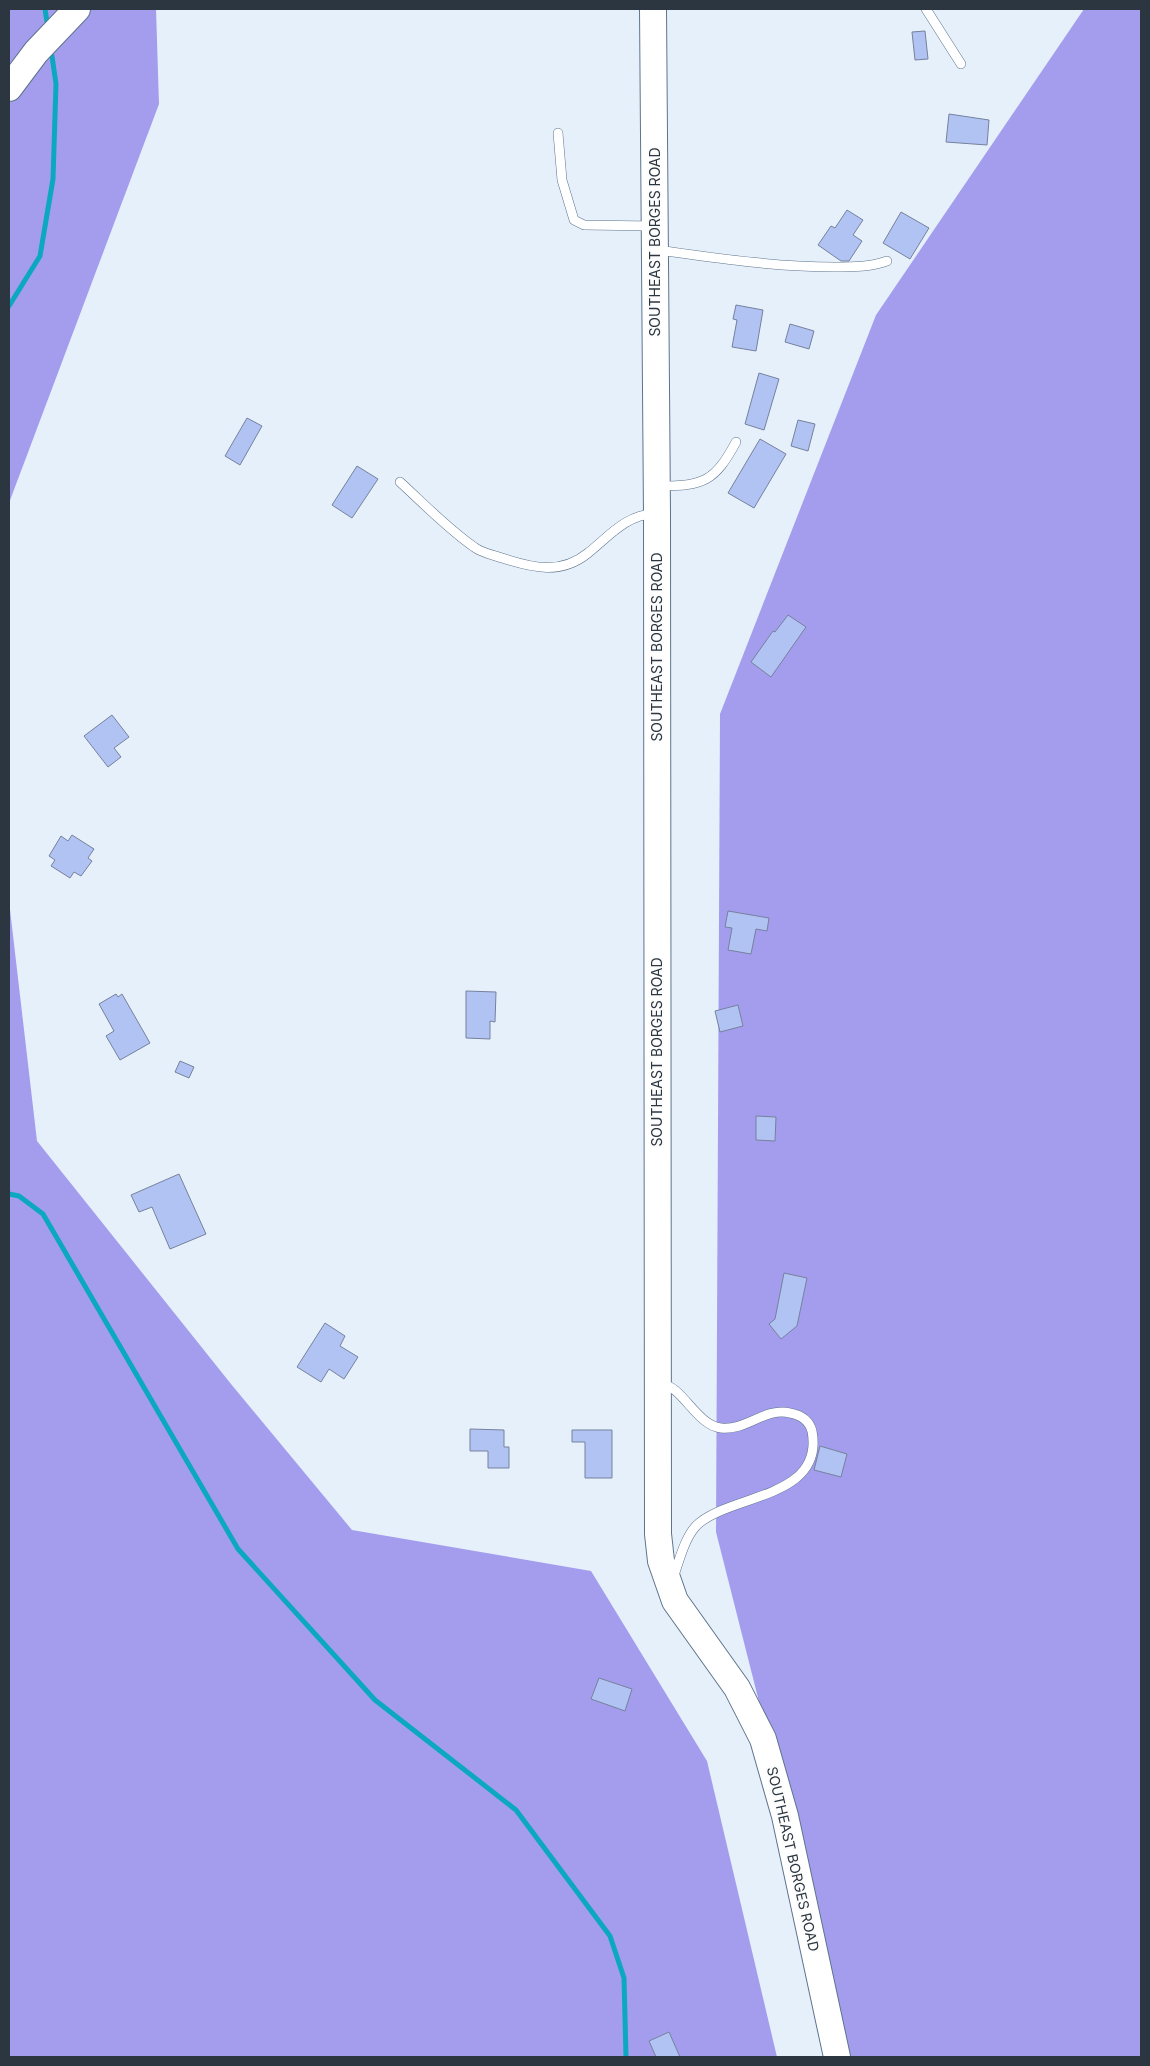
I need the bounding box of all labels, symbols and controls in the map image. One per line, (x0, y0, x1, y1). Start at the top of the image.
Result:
street label: SOUTHEAST BORGES ROAD (646, 147, 663, 337)
street label: SOUTHEAST BORGES ROAD (648, 552, 665, 742)
street label: SOUTHEAST BORGES ROAD (648, 957, 665, 1147)
street label: SOUTHEAST BORGES ROAD (764, 1765, 823, 1953)

